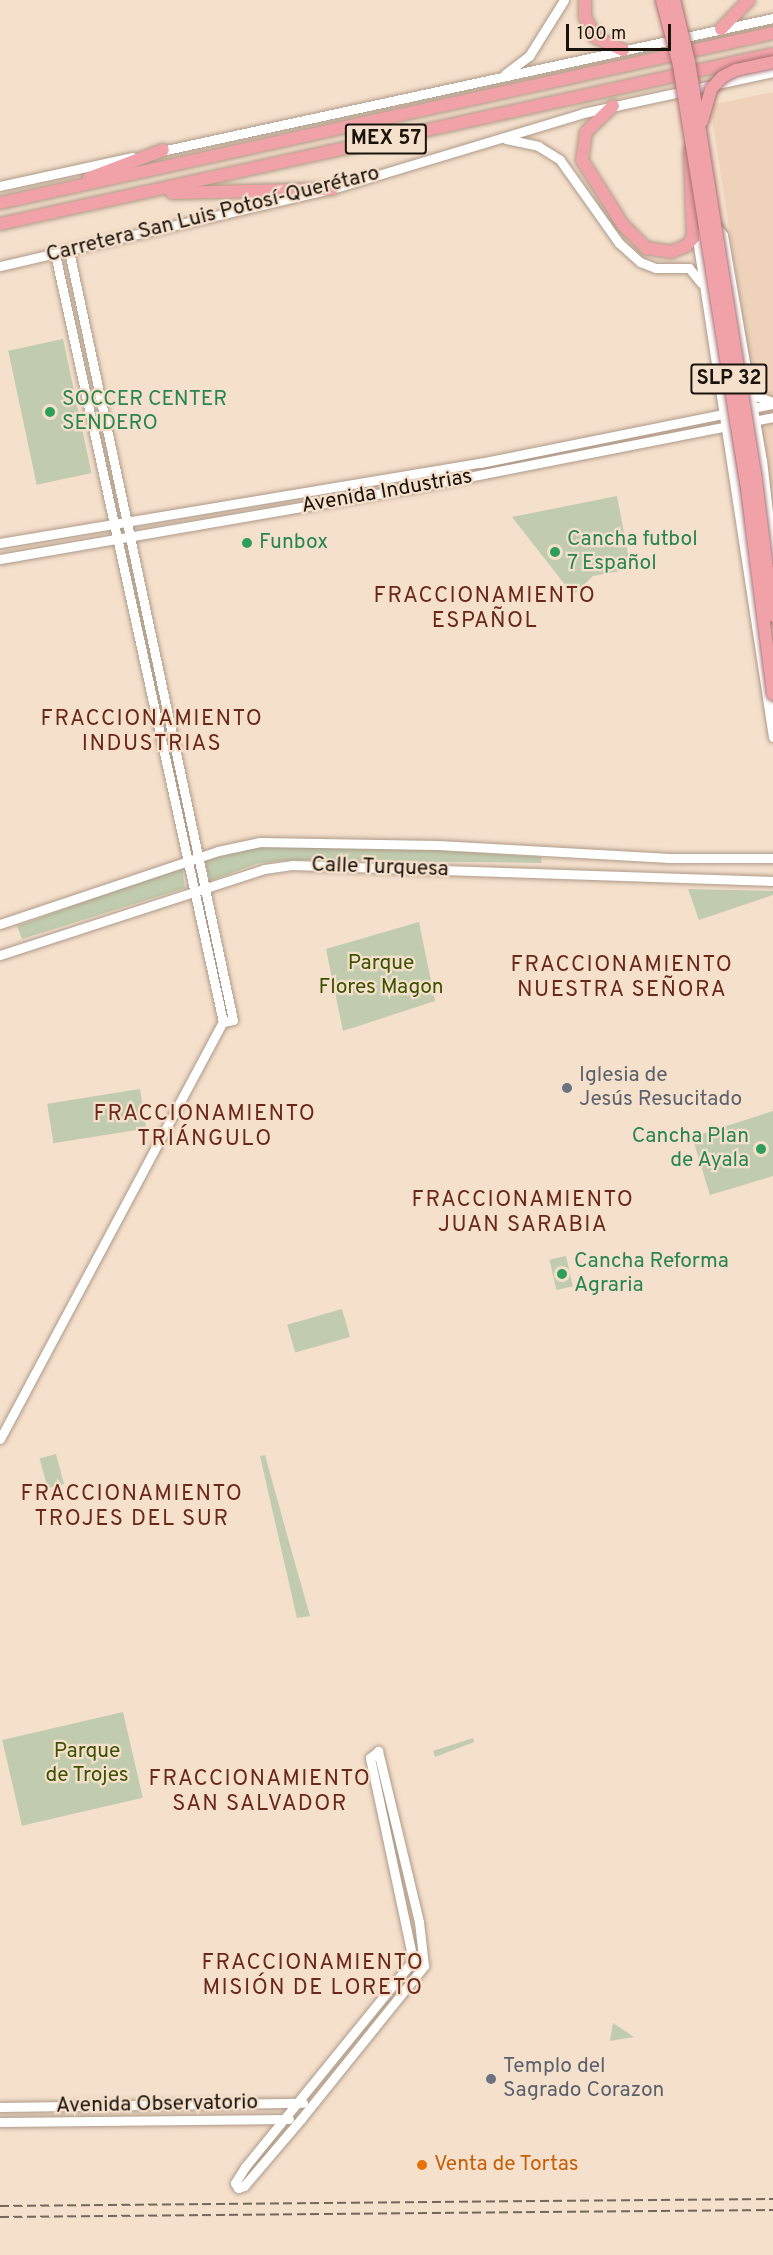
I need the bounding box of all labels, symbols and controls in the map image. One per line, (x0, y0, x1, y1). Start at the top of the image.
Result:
scale bar (569, 12, 674, 50)
text: 100 m (577, 23, 626, 46)
road number: MEX 57 (344, 122, 428, 156)
street label: Carretera San Luis Potosí-Querétaro (44, 161, 382, 269)
road number: SLP 32 (690, 362, 768, 396)
place label: SOCCER CENTER SENDERO (62, 387, 227, 437)
marker: SOCCER CENTER SENDERO (43, 405, 57, 419)
street label: Avenida Industrias (300, 465, 474, 519)
place label: Cancha futbol 7 Español (567, 527, 698, 577)
place label: Funbox (259, 530, 328, 556)
marker: Funbox (240, 536, 254, 550)
marker: Cancha futbol 7 Español (548, 545, 562, 559)
district label: FRACCIONAMIENTO ESPAÑOL (374, 583, 596, 634)
district label: FRACCIONAMIENTO INDUSTRIAS (41, 706, 263, 758)
street label: Calle Turquesa (311, 853, 449, 883)
park label: Parque Flores Magon (318, 951, 444, 1001)
district label: FRACCIONAMIENTO NUESTRA SEÑORA (511, 952, 733, 1004)
place label: Iglesia de Jesús Resucitado (579, 1063, 742, 1113)
marker: Iglesia de Jesús Resucitado (560, 1081, 574, 1095)
district label: FRACCIONAMIENTO TRIÁNGULO (94, 1101, 316, 1152)
place label: Cancha Plan de Ayala (632, 1124, 749, 1174)
marker: Cancha Plan de Ayala (754, 1142, 768, 1156)
district label: FRACCIONAMIENTO JUAN SARABIA (412, 1187, 634, 1238)
place label: Cancha Reforma Agraria (574, 1249, 729, 1299)
marker: Cancha Reforma Agraria (555, 1267, 569, 1281)
district label: FRACCIONAMIENTO TROJES DEL SUR (21, 1481, 243, 1532)
park label: Parque de Trojes (45, 1739, 129, 1789)
district label: FRACCIONAMIENTO SAN SALVADOR (149, 1766, 371, 1818)
district label: FRACCIONAMIENTO MISIÓN DE LORETO (202, 1950, 424, 2002)
place label: Templo del Sagrado Corazon (503, 2054, 664, 2104)
marker: Templo del Sagrado Corazon (484, 2072, 498, 2086)
street label: Avenida Observatorio (56, 2091, 258, 2119)
place label: Venta de Tortas (434, 2152, 580, 2178)
marker: Venta de Tortas (415, 2158, 429, 2172)

